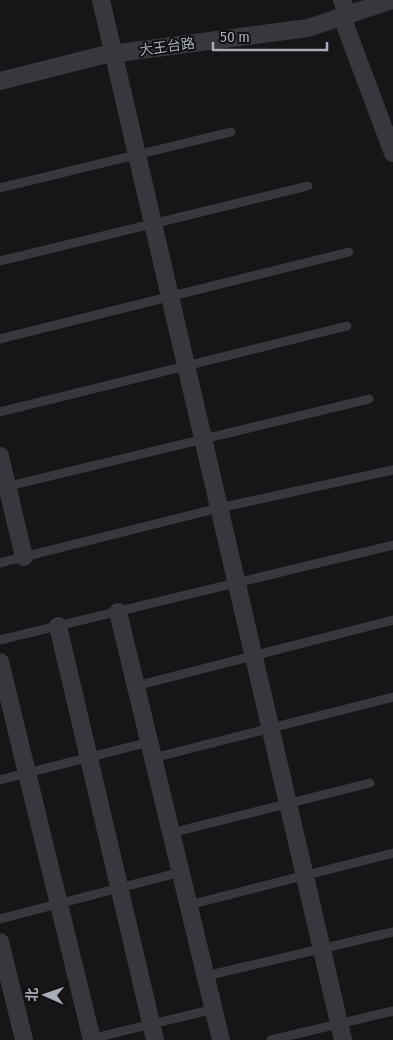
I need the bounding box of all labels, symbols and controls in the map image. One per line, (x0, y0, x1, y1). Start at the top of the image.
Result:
scale bar (213, 20, 327, 52)
text: 50 m (220, 28, 250, 46)
street label: 大王台路 (138, 35, 196, 59)
north arrow (20, 970, 70, 1020)
text: 北 (24, 987, 41, 1002)

